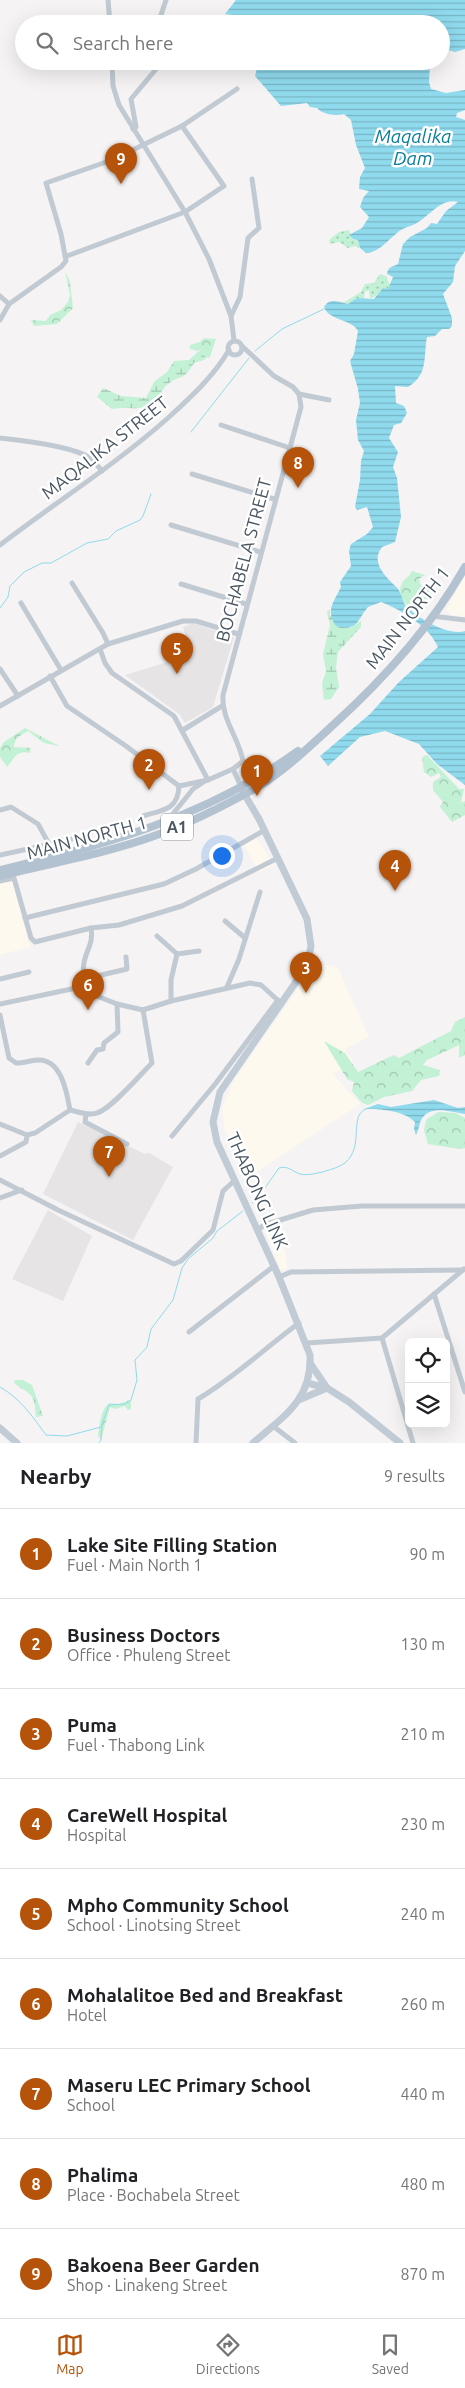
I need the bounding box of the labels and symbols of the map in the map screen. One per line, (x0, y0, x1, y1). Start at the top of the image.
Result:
water label: Maqalika Dam (375, 125, 451, 169)
pin: 9 (105, 143, 137, 184)
street label: MAQALIKA STREET (37, 392, 172, 503)
pin: 8 (282, 447, 314, 488)
street label: BOCHABELA STREET (212, 476, 275, 644)
street label: MAIN NORTH 1 (361, 562, 453, 672)
pin: 5 (161, 633, 193, 674)
pin: 2 (133, 749, 165, 790)
pin: 1 (241, 755, 273, 796)
street label: MAIN NORTH 1 (24, 811, 149, 863)
road number: A1 (161, 814, 193, 840)
your location (209, 843, 235, 869)
pin: 4 (379, 850, 411, 891)
pin: 3 (290, 952, 322, 993)
pin: 6 (72, 969, 104, 1010)
street label: THABONG LINK (223, 1129, 293, 1252)
pin: 7 (93, 1136, 125, 1177)

